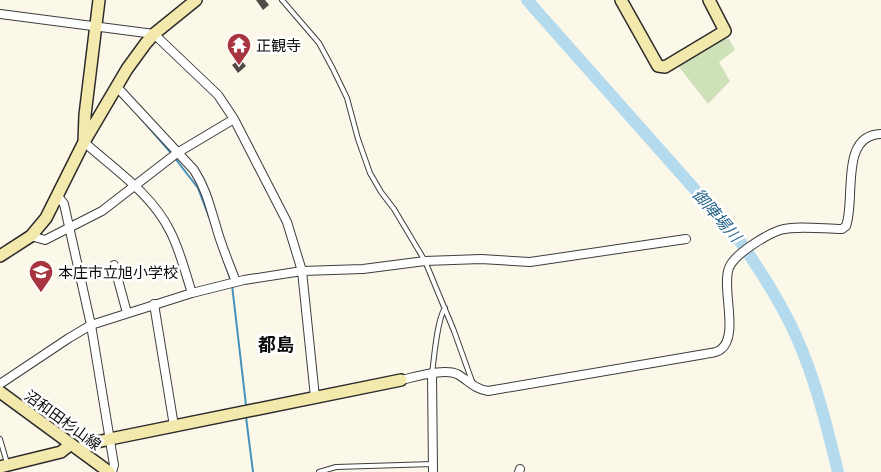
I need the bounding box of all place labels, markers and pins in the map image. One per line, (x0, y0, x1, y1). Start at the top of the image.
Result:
temple icon: 正観寺 (226, 32, 252, 66)
place label: 正観寺 (256, 36, 301, 55)
school or university icon: 本庄市立旭小学校 (28, 259, 54, 293)
place label: 本庄市立旭小学校 (58, 263, 178, 282)

